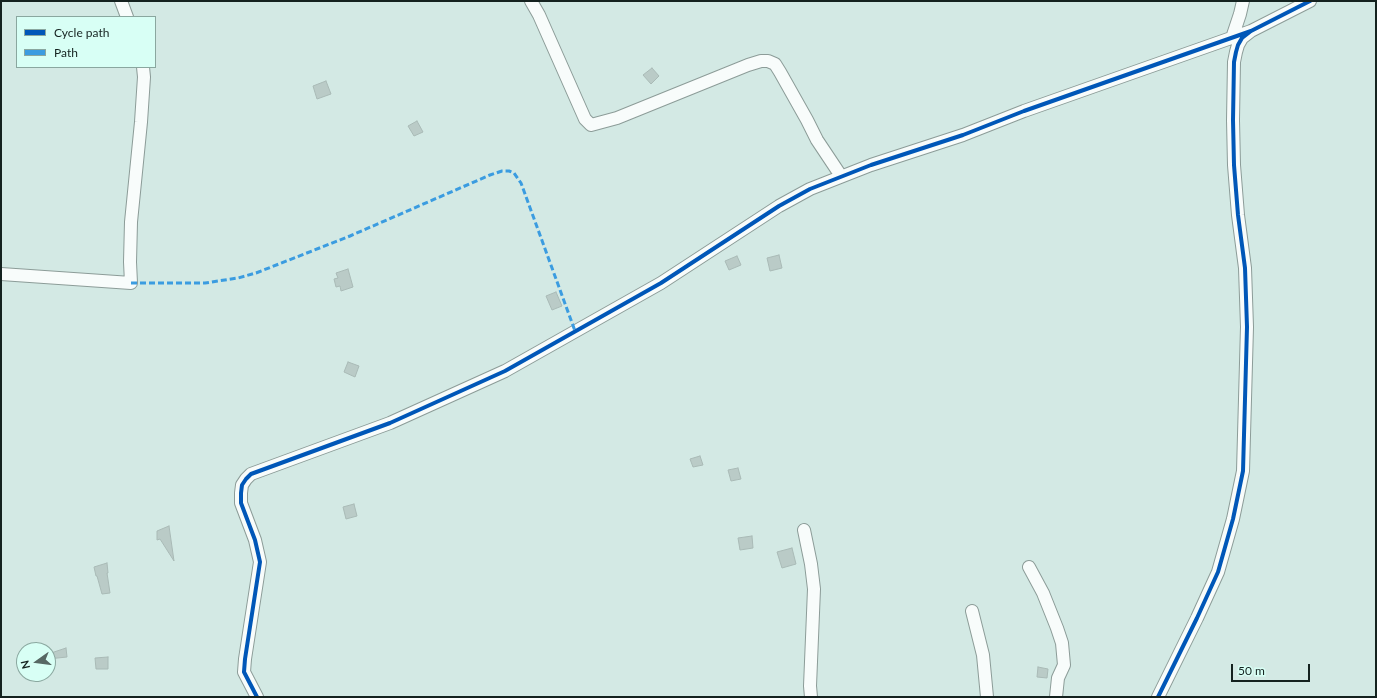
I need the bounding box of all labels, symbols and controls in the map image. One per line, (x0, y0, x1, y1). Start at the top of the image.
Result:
legend (16, 16, 156, 68)
text: Cycle path (54, 25, 109, 40)
text: Path (54, 45, 78, 60)
north arrow (16, 642, 56, 682)
scale bar (1233, 656, 1312, 682)
text: N (18, 659, 32, 670)
text: 50 m (1238, 663, 1265, 678)

